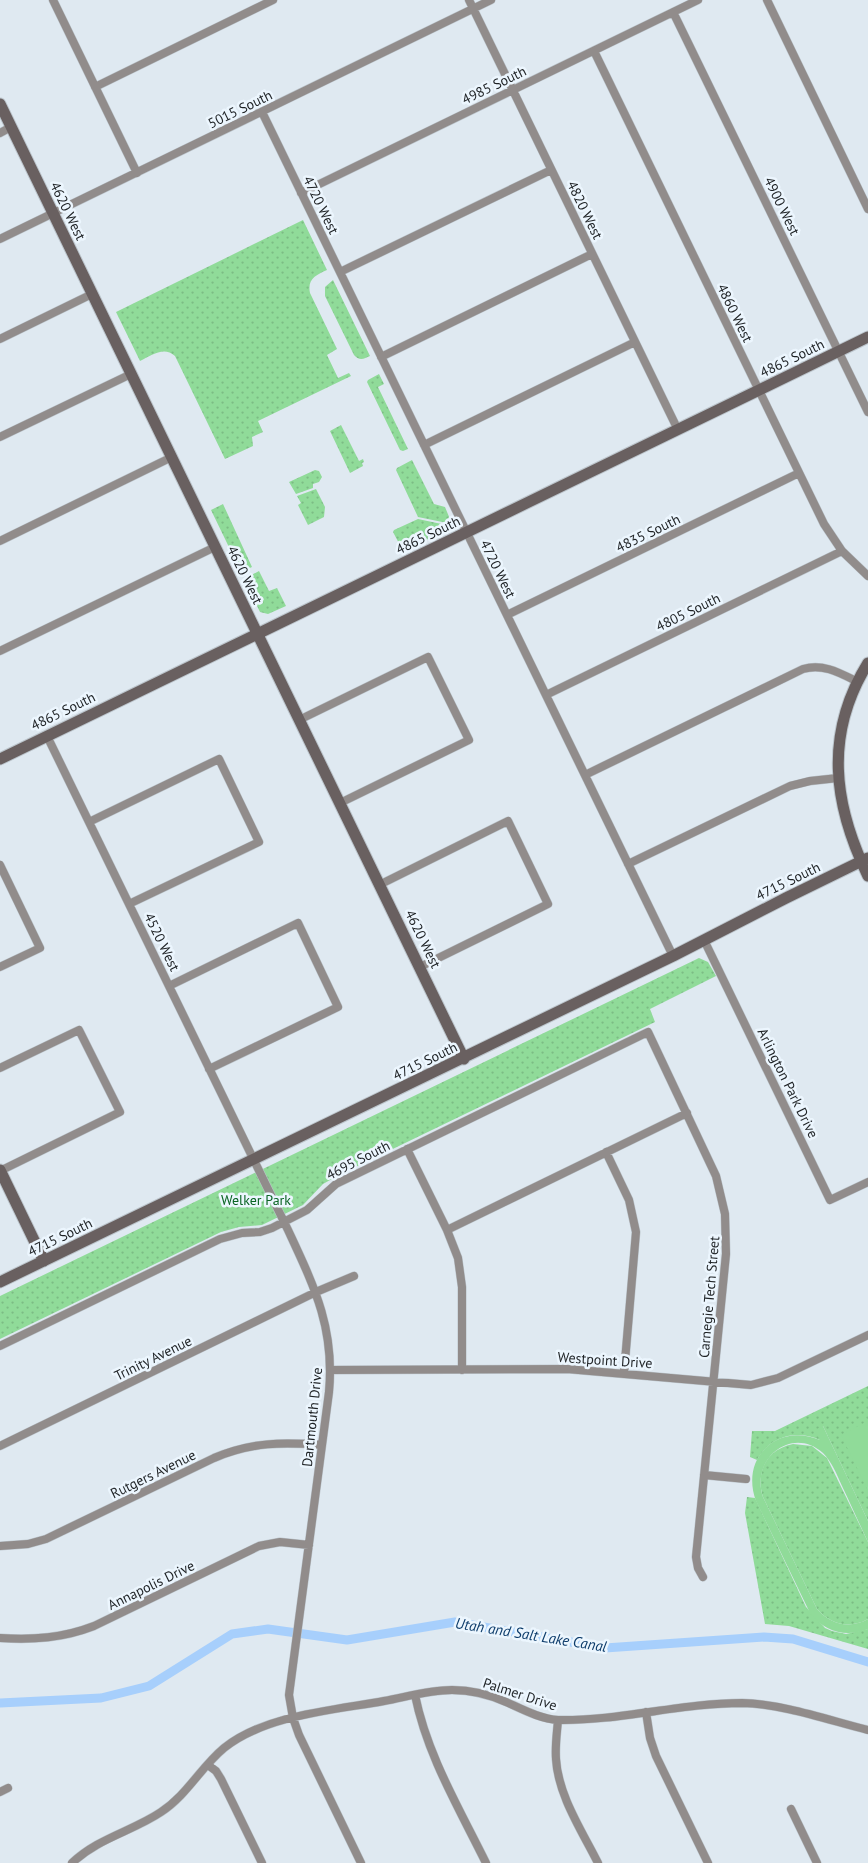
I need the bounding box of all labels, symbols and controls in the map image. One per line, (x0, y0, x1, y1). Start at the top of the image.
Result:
street label: 4985 South (459, 62, 529, 108)
street label: 5015 South (205, 86, 275, 132)
street label: 4720 West (299, 173, 343, 237)
street label: 4900 West (760, 174, 804, 238)
street label: 4820 West (563, 178, 607, 242)
street label: 4620 West (46, 179, 90, 243)
street label: 4860 West (713, 281, 757, 345)
street label: 4865 South (757, 335, 827, 381)
street label: 4835 South (613, 510, 683, 556)
street label: 4865 South (393, 512, 463, 558)
street label: 4720 West (476, 537, 520, 601)
street label: 4620 West (223, 543, 267, 607)
street label: 4805 South (653, 589, 723, 635)
street label: 4865 South (28, 688, 98, 734)
street label: 4715 South (753, 858, 823, 904)
street label: 4620 West (401, 907, 445, 971)
street label: 4520 West (140, 910, 184, 974)
street label: Arlington Park Drive (754, 1025, 822, 1141)
street label: 4715 South (390, 1038, 460, 1084)
street label: 4695 South (323, 1136, 393, 1184)
park label: Welker Park (221, 1191, 291, 1209)
street label: 4715 South (25, 1214, 95, 1260)
street label: Carnegie Tech Street (695, 1235, 723, 1359)
street label: Trinity Avenue (111, 1331, 195, 1385)
street label: Westpoint Drive (557, 1348, 653, 1372)
street label: Dartmouth Drive (298, 1366, 326, 1468)
street label: Rutgers Avenue (107, 1446, 199, 1502)
street label: Annapolis Drive (105, 1556, 197, 1614)
water label: Utah and Salt Lake Canal (454, 1613, 608, 1656)
street label: Palmer Drive (481, 1674, 559, 1714)

